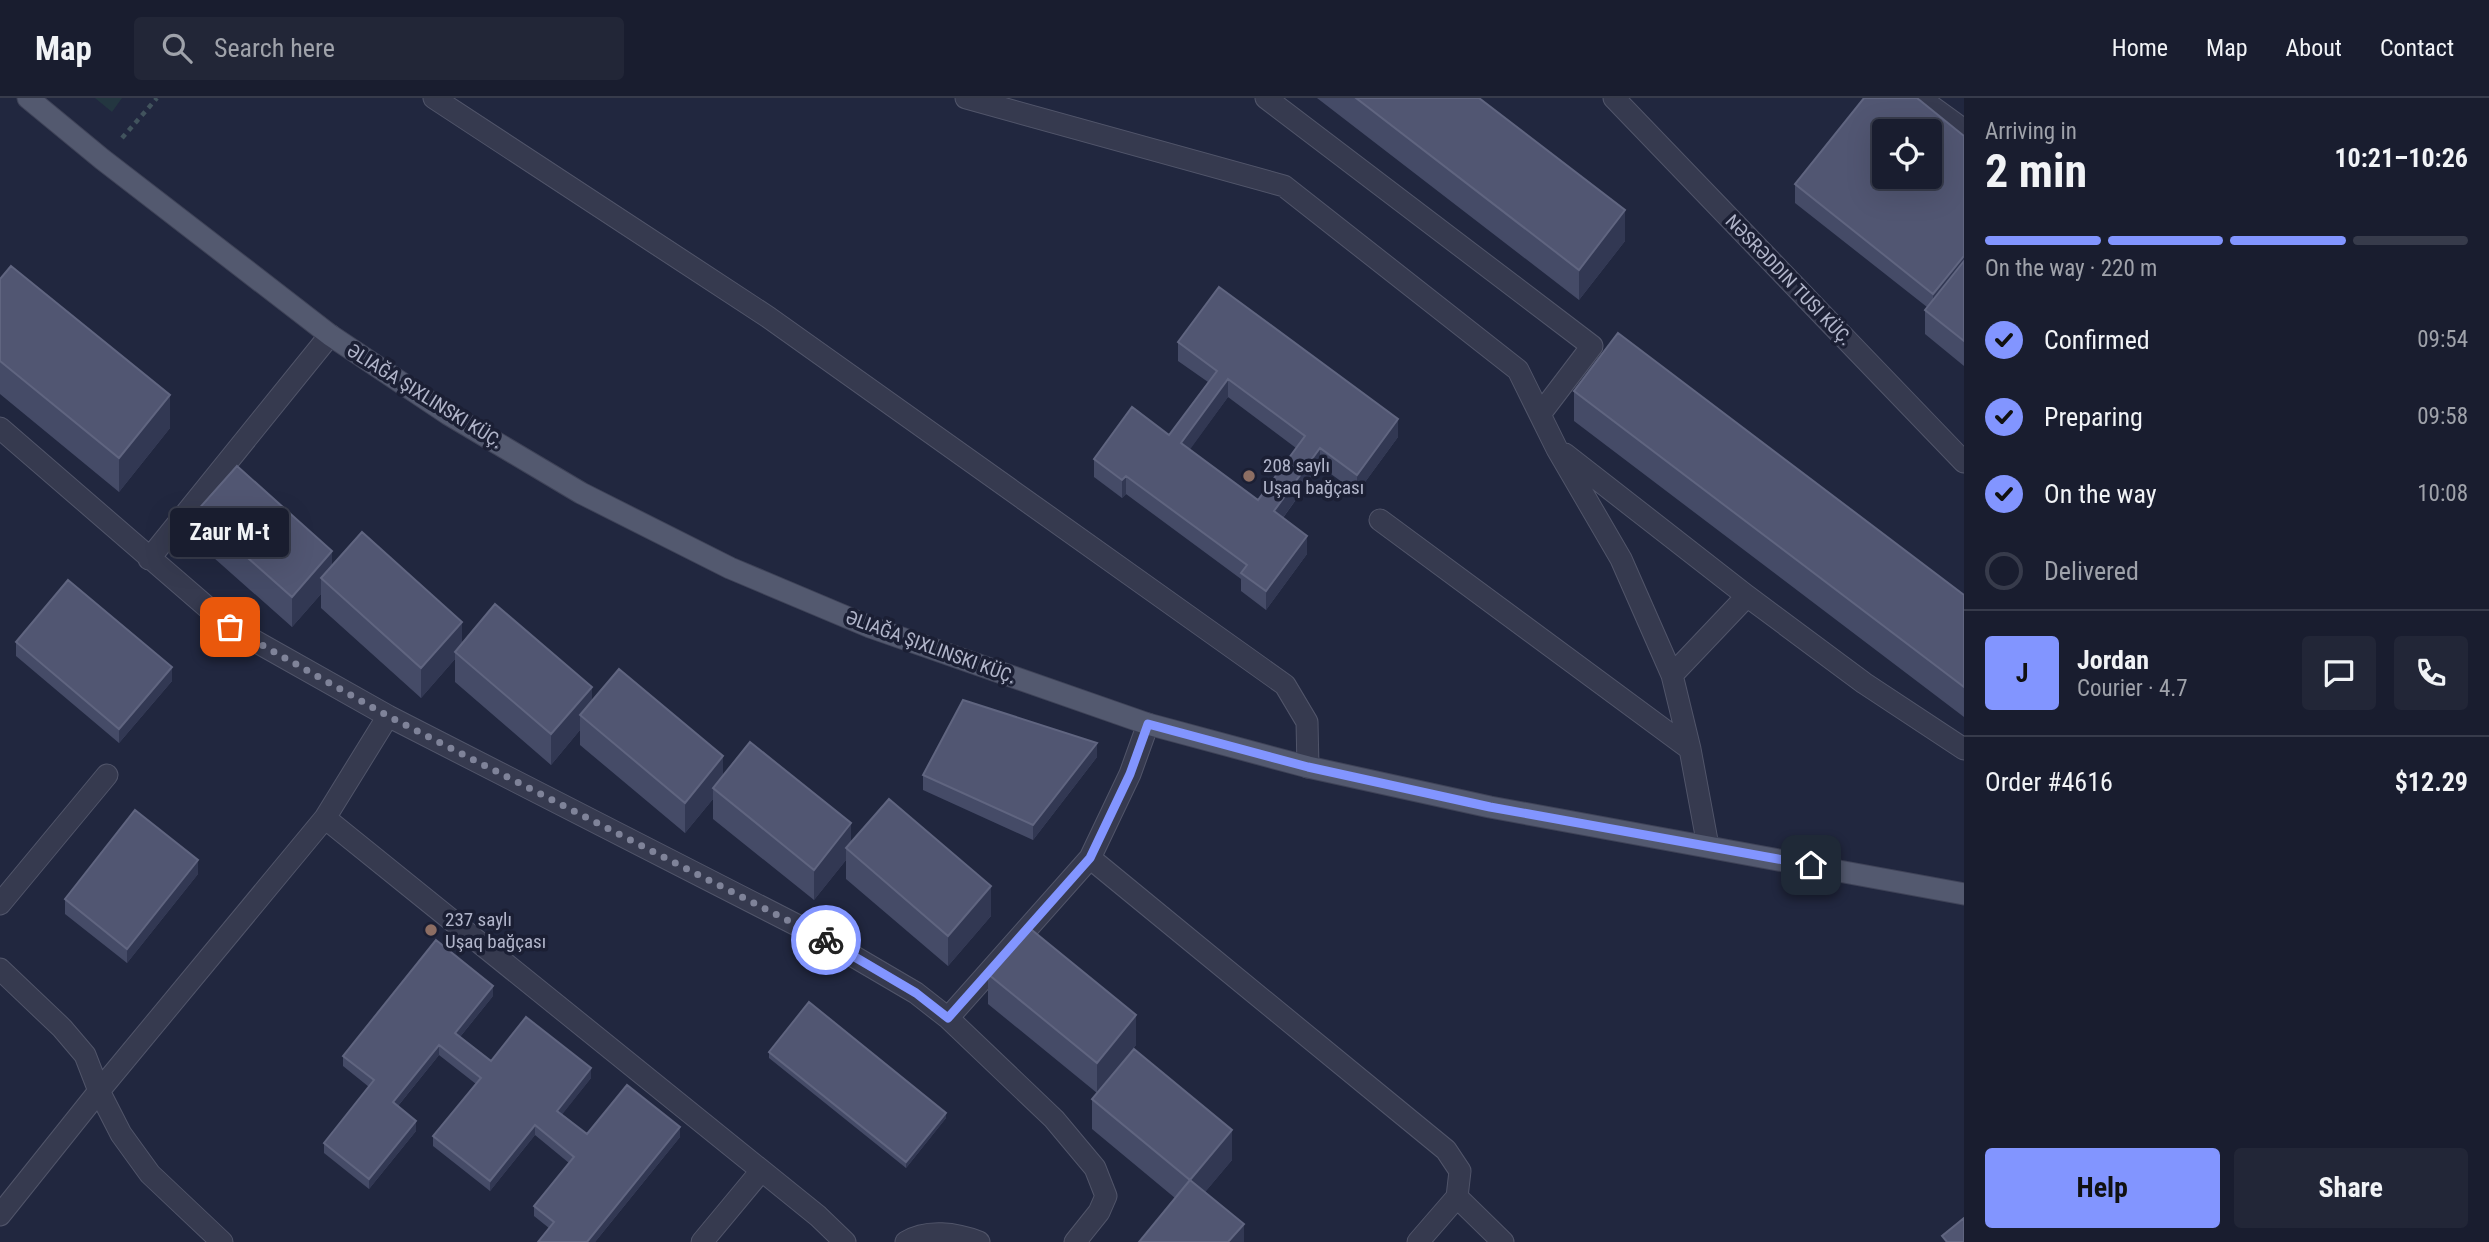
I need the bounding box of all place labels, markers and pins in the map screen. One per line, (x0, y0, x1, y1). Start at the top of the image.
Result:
place label: 208 saylı Uşaq bağçası (1263, 454, 1364, 499)
marker: 208 saylı Uşaq bağçası (1241, 468, 1257, 484)
callout: Zaur M-t (170, 508, 290, 557)
pin (200, 597, 260, 657)
pin (1781, 835, 1841, 895)
place label: 237 saylı Uşaq bağçası (445, 908, 546, 953)
marker: 237 saylı Uşaq bağçası (423, 922, 439, 938)

